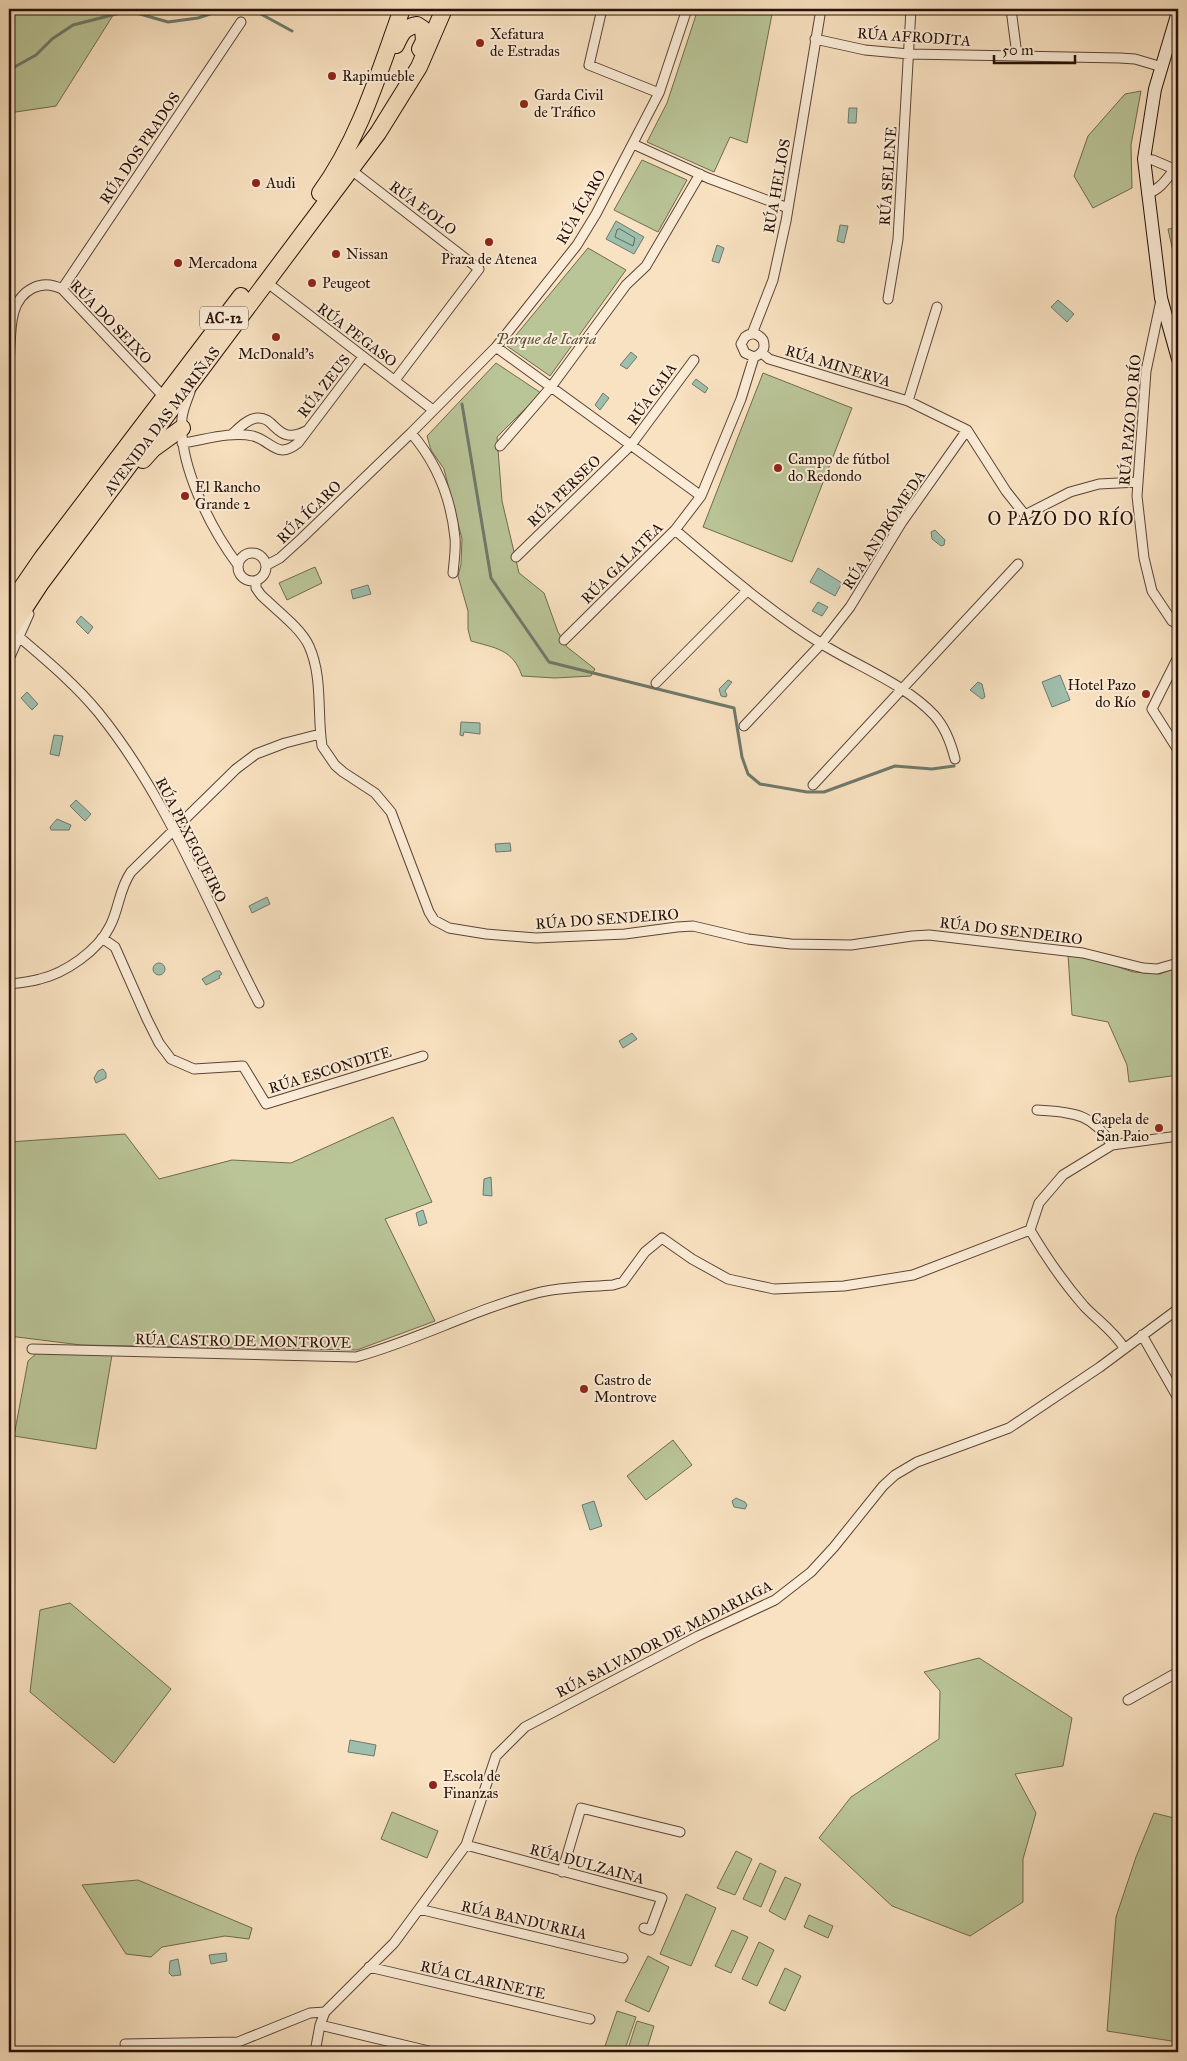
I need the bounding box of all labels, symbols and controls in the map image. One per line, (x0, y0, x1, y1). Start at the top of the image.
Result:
street label: RÚA AFRODITA (856, 23, 972, 50)
place label: Xefatura de Estradas (490, 25, 560, 60)
scale bar (994, 32, 1076, 64)
marker: Xefatura de Estradas (474, 37, 486, 49)
text: 50 m (1002, 41, 1034, 59)
place label: Rapimueble (342, 67, 415, 85)
marker: Rapimueble (326, 70, 338, 82)
place label: Garda Civil de Tráfico (534, 86, 605, 121)
street label: RÚA DOS PRADOS (95, 88, 184, 207)
marker: Garda Civil de Tráfico (518, 98, 530, 110)
street label: RÚA SELENE (875, 125, 900, 226)
street label: RÚA HELIOS (759, 137, 794, 235)
street label: RÚA ÍCARO (552, 166, 610, 247)
place label: Audi (265, 174, 296, 192)
street label: RÚA EOLO (386, 176, 461, 239)
marker: Audi (250, 177, 262, 189)
marker: Praza de Atenea (483, 236, 495, 248)
place label: Nissan (346, 245, 388, 263)
marker: Nissan (330, 248, 342, 260)
place label: Praza de Atenea (441, 250, 538, 268)
place label: Mercadona (188, 254, 258, 272)
marker: Mercadona (172, 257, 184, 269)
place label: Peugeot (322, 274, 371, 292)
street label: RÚA DO SEIXO (66, 276, 156, 368)
marker: Peugeot (306, 277, 318, 289)
street label: RÚA PEGASO (314, 298, 401, 371)
road number: AC-12 (200, 306, 248, 330)
park label: Parque de Icaria (496, 330, 596, 348)
marker: McDonald's (270, 331, 282, 343)
street label: RÚA MINERVA (783, 340, 893, 391)
street label: AVENIDA DAS MARIÑAS (100, 343, 224, 500)
place label: McDonald's (238, 345, 314, 363)
street label: RÚA ZEUS (293, 350, 354, 421)
street label: RÚA PAZO DO RÍO (1114, 354, 1145, 486)
street label: RÚA GAIA (623, 359, 681, 429)
place label: Campo de fútbol do Redondo (788, 450, 891, 485)
street label: RÚA PERSEO (523, 451, 605, 531)
marker: Campo de fútbol do Redondo (772, 462, 784, 474)
street label: RÚA ANDRÓMEDA (838, 466, 929, 593)
street label: RÚA ÍCARO (272, 476, 345, 547)
place label: El Rancho Grande 2 (195, 478, 261, 513)
marker: El Rancho Grande 2 (179, 490, 191, 502)
district label: O PAZO DO RÍO (987, 506, 1135, 530)
street label: RÚA GALATEA (577, 518, 667, 608)
place label: Hotel Pazo do Río (1067, 676, 1136, 711)
marker: Hotel Pazo do Río (1140, 688, 1152, 700)
street label: RÚA PEXEGUEIRO (152, 774, 231, 906)
street label: RÚA DO SENDEIRO (535, 904, 679, 933)
street label: RÚA DO SENDEIRO (939, 912, 1084, 949)
street label: RÚA ESCONDITE (266, 1042, 394, 1097)
place label: Capela de San Paio (1091, 1110, 1149, 1145)
marker: Capela de San Paio (1153, 1122, 1165, 1134)
street label: RÚA CASTRO DE MONTROVE (135, 1329, 352, 1352)
place label: Castro de Montrove (594, 1371, 657, 1406)
marker: Castro de Montrove (578, 1383, 590, 1395)
street label: RÚA SALVADOR DE MADARIAGA (552, 1576, 775, 1702)
place label: Escola de Finanzas (443, 1767, 501, 1802)
marker: Escola de Finanzas (427, 1779, 439, 1791)
street label: RÚA DULZAINA (528, 1839, 647, 1888)
street label: RÚA BANDURRIA (459, 1896, 589, 1943)
street label: RÚA CLARINETE (419, 1956, 548, 2003)

